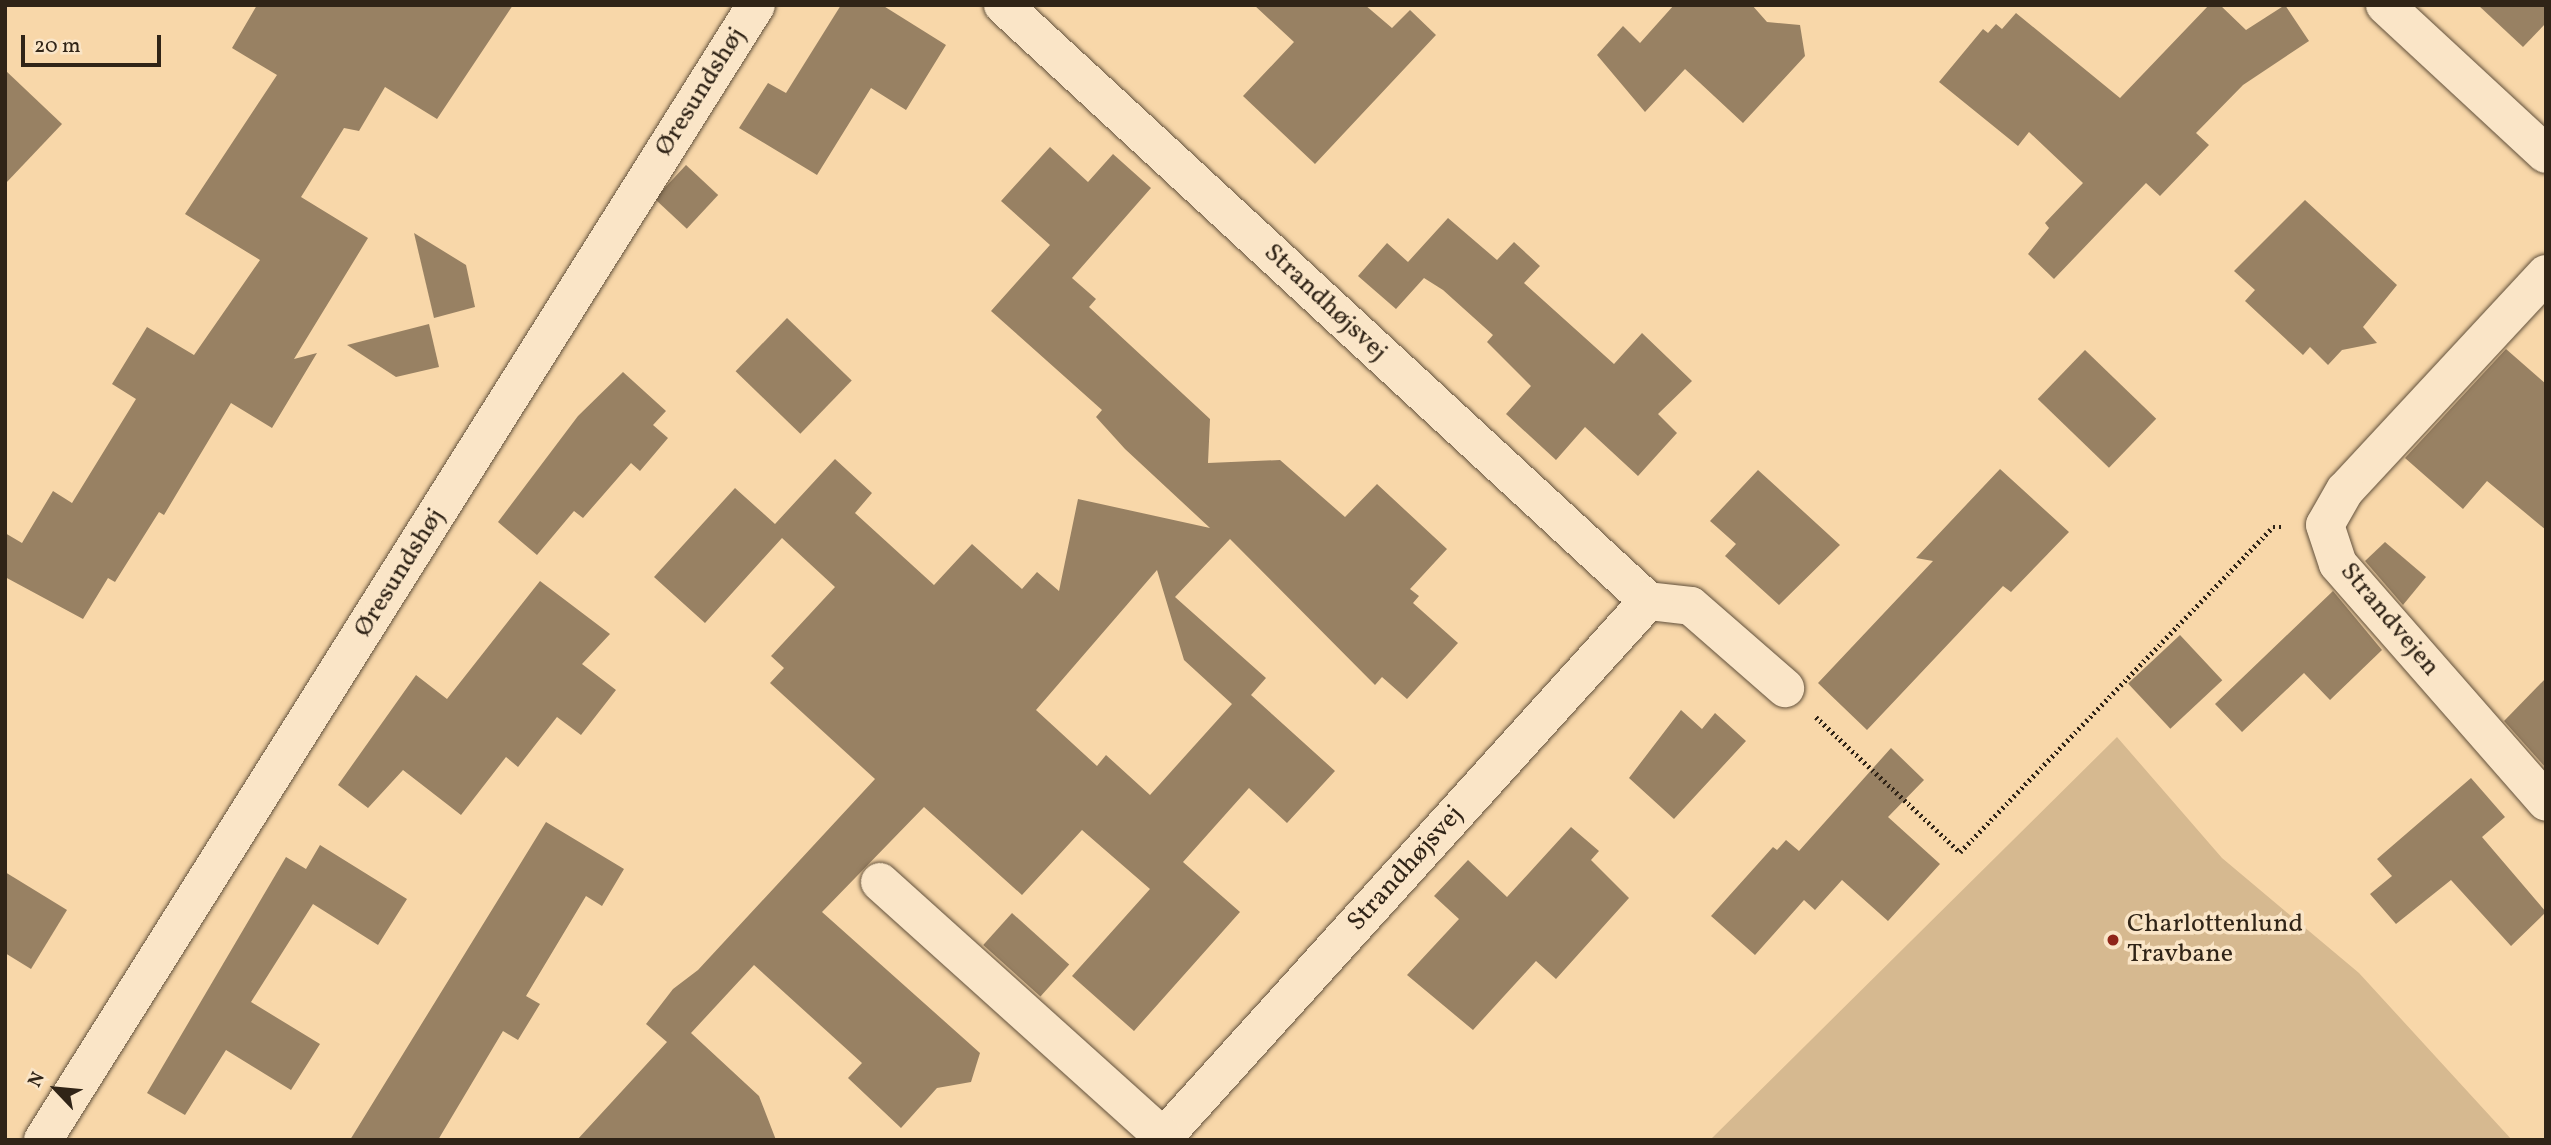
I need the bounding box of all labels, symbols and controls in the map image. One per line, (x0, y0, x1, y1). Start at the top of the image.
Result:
scale bar (24, 21, 164, 65)
street label: Øresundshøj (649, 22, 753, 162)
text: 20 m (34, 32, 80, 61)
street label: Strandhøjsvej (1257, 238, 1393, 368)
street label: Øresundshøj (348, 503, 452, 643)
street label: Strandvejen (2333, 557, 2445, 683)
street label: Strandhøjsvej (1342, 800, 1470, 938)
place label: Charlottenlund Travbane (2127, 909, 2303, 970)
marker: Charlottenlund Travbane (2105, 932, 2121, 948)
north arrow (21, 1054, 91, 1124)
text: N (22, 1068, 52, 1092)

